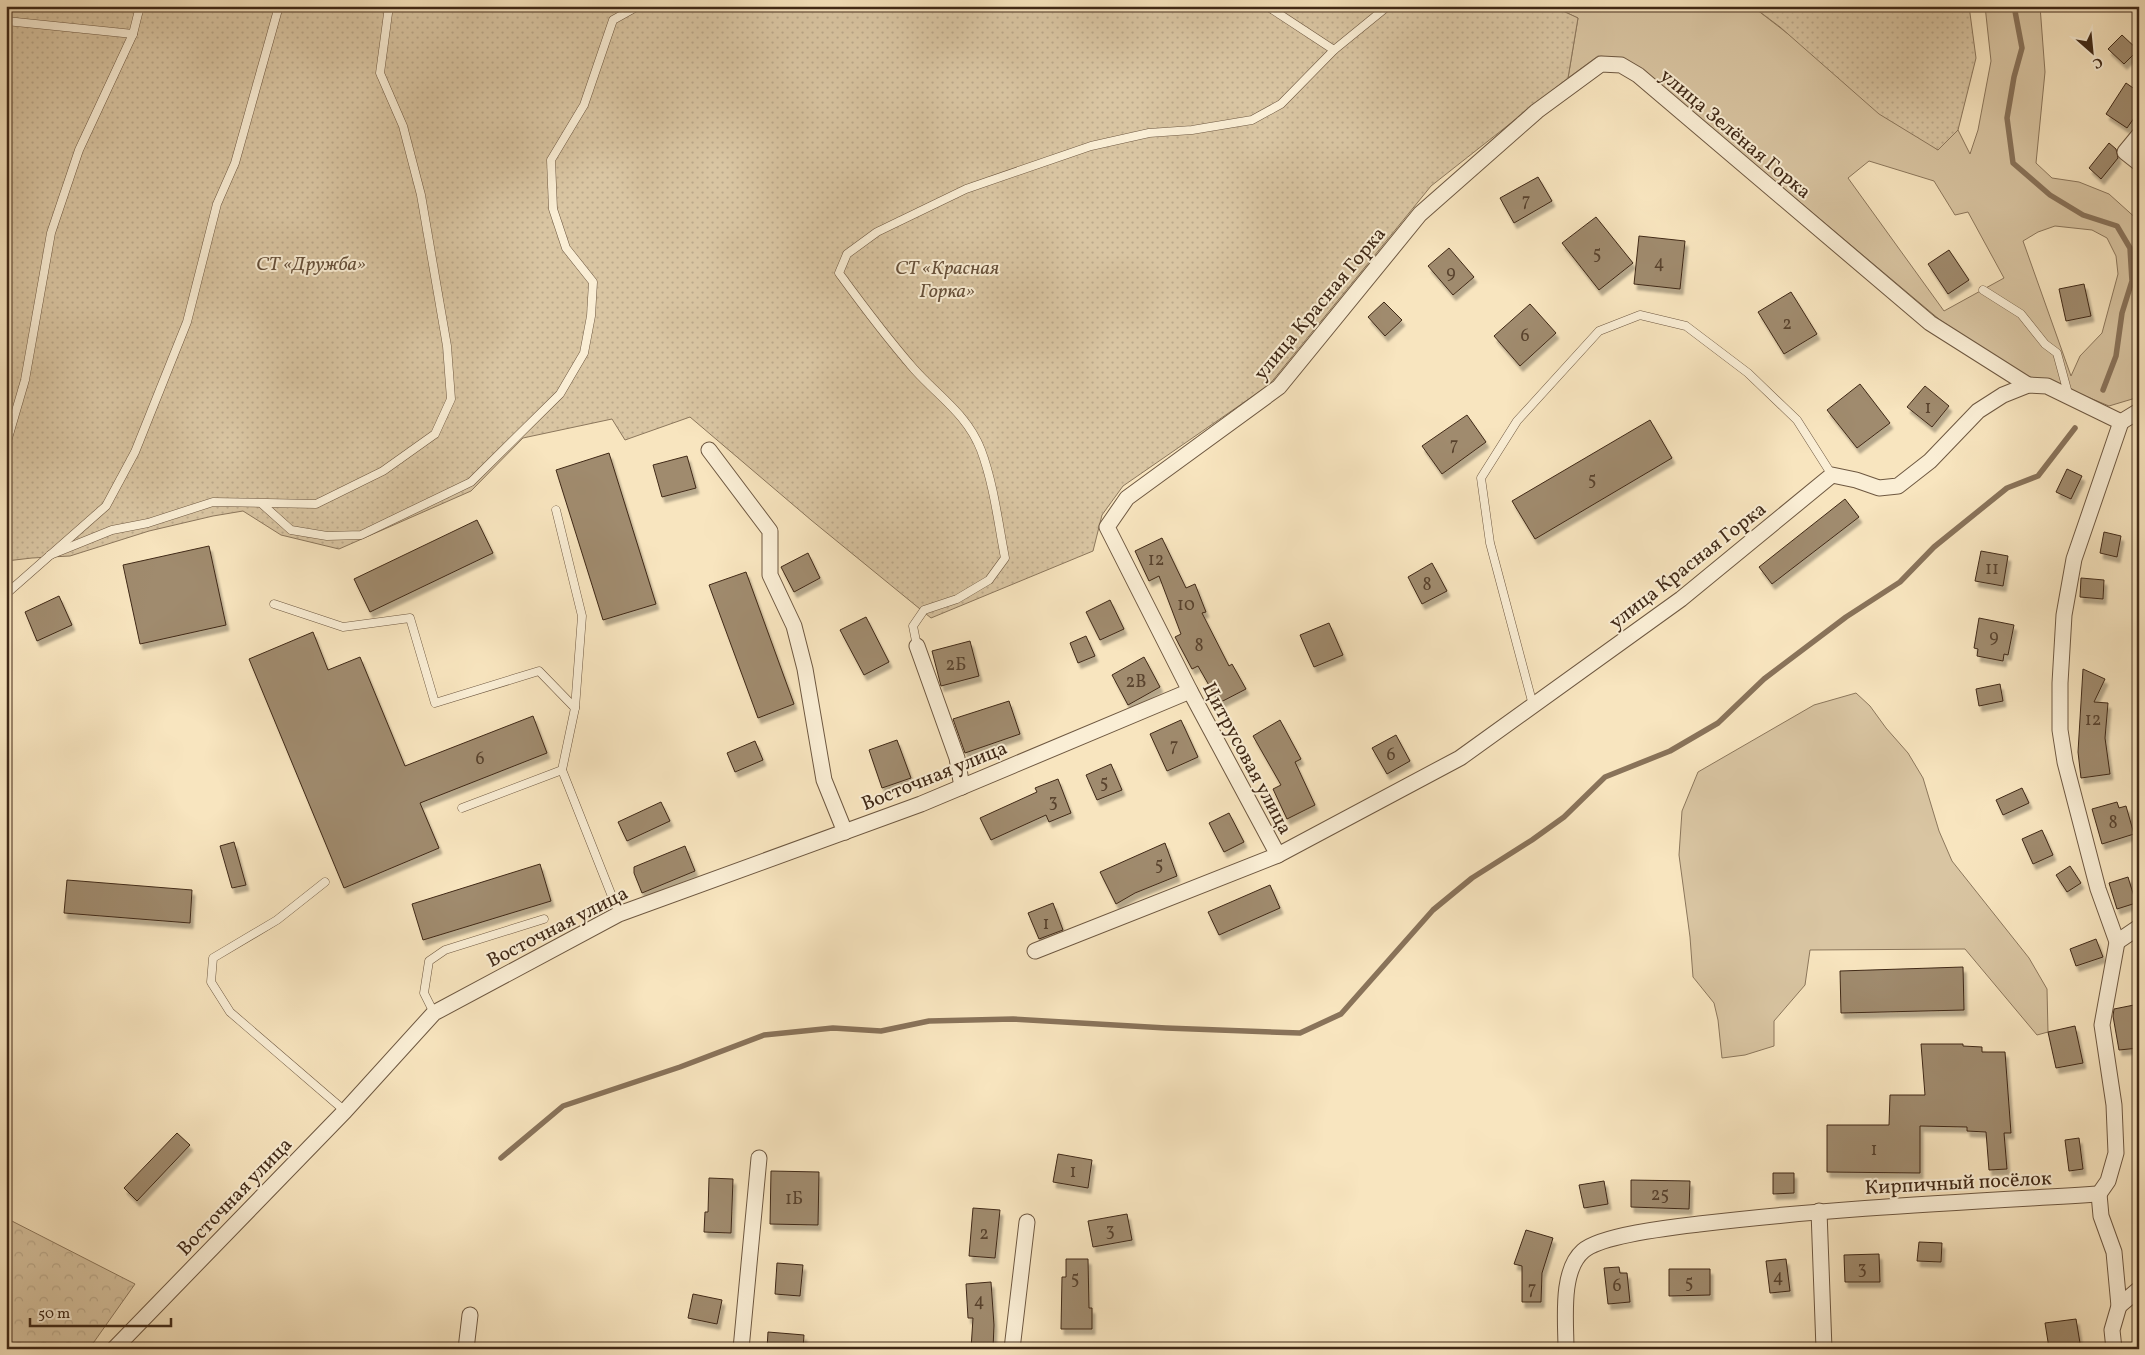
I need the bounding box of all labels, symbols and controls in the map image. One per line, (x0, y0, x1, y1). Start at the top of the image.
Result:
north arrow (2068, 28, 2118, 78)
text: С (2089, 52, 2106, 73)
street label: улица Зелёная Горка (1653, 63, 1817, 206)
house number: 7 (1522, 189, 1530, 214)
street label: улица Красная Горка (1248, 221, 1393, 387)
house number: 5 (1593, 242, 1601, 267)
park label: СТ «Дружба» (256, 251, 366, 279)
house number: 4 (1654, 251, 1664, 276)
park label: СТ «Красная Горка» (895, 255, 999, 306)
house number: 9 (1446, 261, 1456, 286)
house number: 2 (1782, 312, 1792, 337)
house number: 6 (1520, 324, 1530, 349)
house number: 1 (1925, 396, 1931, 421)
house number: 7 (1450, 433, 1458, 458)
house number: 5 (1588, 468, 1596, 493)
street label: улица Красная Горка (1604, 496, 1773, 637)
house number: 12 (1148, 548, 1164, 573)
house number: 11 (1985, 557, 1999, 582)
house number: 8 (1422, 573, 1432, 598)
house number: 10 (1177, 593, 1195, 618)
house number: 9 (1989, 625, 1999, 650)
house number: 8 (1194, 634, 1204, 659)
house number: 2Б (946, 653, 966, 678)
house number: 2В (1126, 670, 1146, 695)
street label: Цитрусовая улица (1194, 678, 1298, 840)
house number: 12 (2085, 708, 2101, 733)
house number: 7 (1170, 734, 1178, 759)
street label: Восточная улица (858, 735, 1012, 819)
house number: 6 (1386, 743, 1396, 768)
house number: 6 (475, 747, 485, 772)
house number: 5 (1100, 771, 1108, 796)
house number: 3 (1048, 790, 1058, 815)
house number: 8 (2108, 811, 2118, 836)
house number: 5 (1155, 853, 1163, 878)
street label: Восточная улица (482, 880, 633, 975)
house number: 1 (1043, 912, 1049, 937)
street label: Восточная улица (171, 1132, 299, 1263)
house number: 1 (1871, 1138, 1877, 1163)
house number: 1 (1070, 1160, 1076, 1185)
street label: Кирпичный посёлок (1864, 1165, 2053, 1203)
house number: 25 (1651, 1183, 1669, 1208)
house number: 1Б (785, 1187, 803, 1212)
house number: 3 (1105, 1219, 1115, 1244)
house number: 2 (979, 1222, 989, 1247)
house number: 3 (1857, 1257, 1867, 1282)
house number: 4 (1773, 1265, 1783, 1290)
house number: 5 (1071, 1267, 1079, 1292)
house number: 5 (1685, 1271, 1693, 1296)
house number: 6 (1612, 1274, 1622, 1299)
house number: 7 (1528, 1277, 1536, 1302)
house number: 4 (974, 1289, 984, 1314)
scale bar (30, 1295, 171, 1327)
text: 50 m (38, 1304, 70, 1325)

